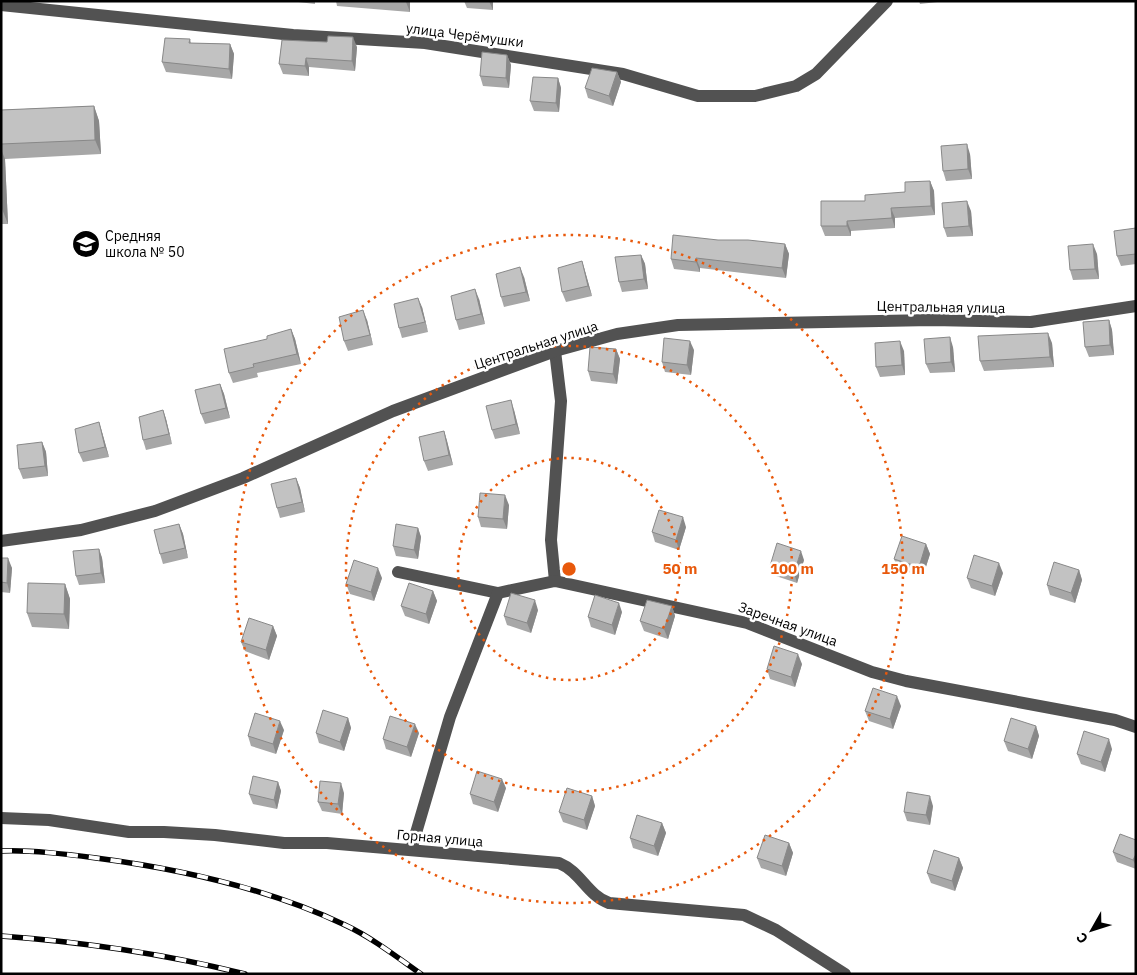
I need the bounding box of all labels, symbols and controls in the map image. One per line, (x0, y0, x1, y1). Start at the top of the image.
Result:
street label: улица Черёмушки (405, 19, 525, 51)
place label: Средняя школа № 50 (105, 227, 185, 261)
school or university icon: Средняя школа № 50 (71, 229, 101, 259)
street label: Центральная улица (876, 297, 1006, 317)
street label: Центральная улица (472, 316, 601, 373)
text: 50 m (663, 559, 697, 578)
text: 100 m (770, 559, 814, 578)
text: 150 m (881, 559, 925, 578)
centre of rings (560, 560, 578, 578)
street label: Заречная улица (736, 598, 841, 650)
street label: Горная улица (396, 825, 485, 851)
north arrow (1067, 905, 1117, 955)
text: С (1072, 929, 1092, 947)

